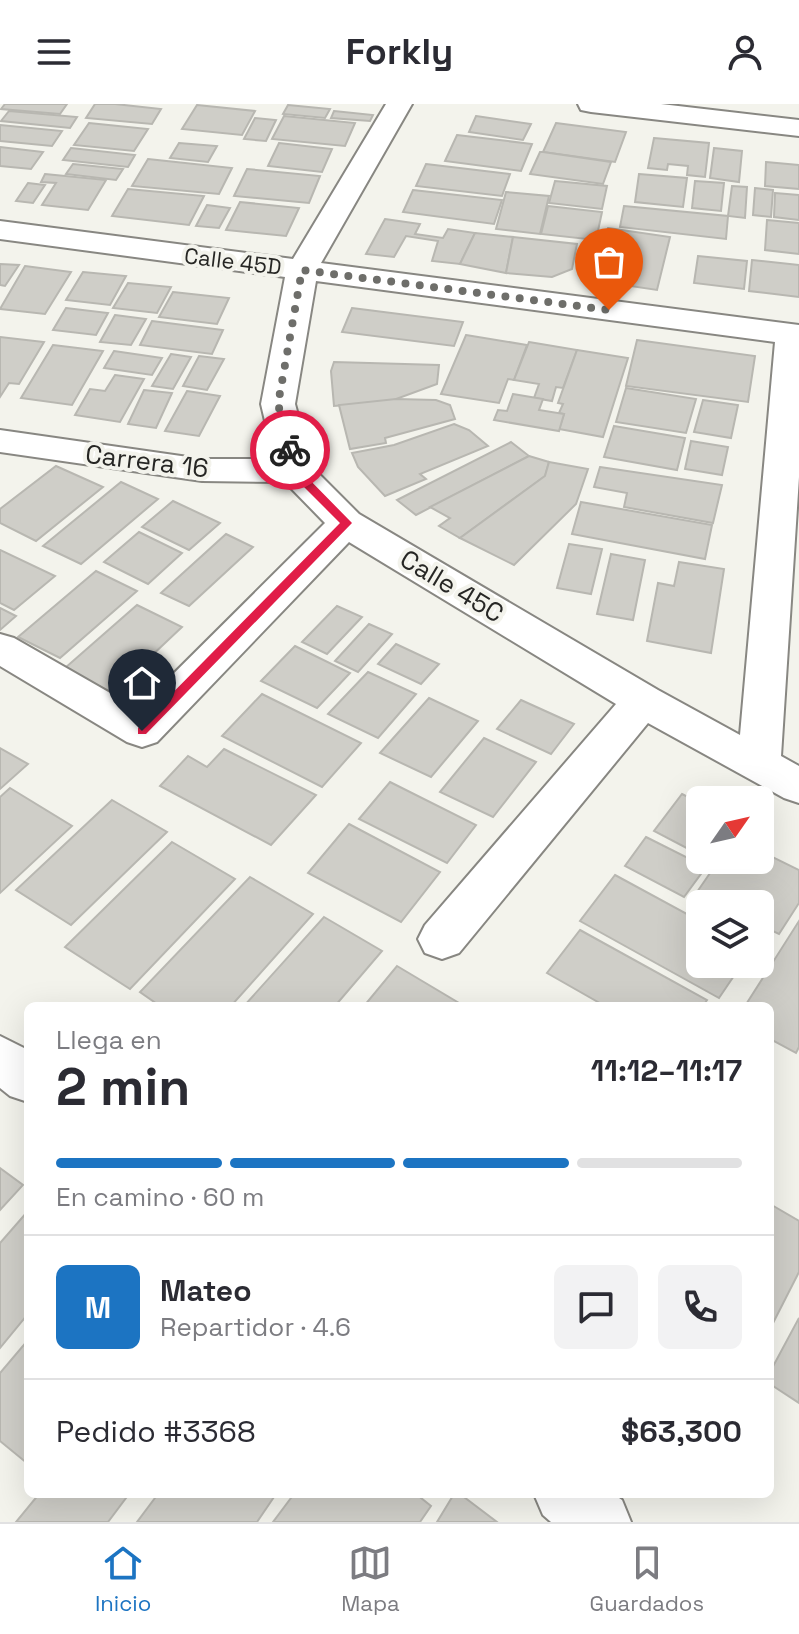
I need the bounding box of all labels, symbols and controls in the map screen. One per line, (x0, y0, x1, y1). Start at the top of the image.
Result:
text: Forkly (346, 29, 453, 75)
icon: menu (32, 30, 76, 74)
icon: person (723, 30, 767, 74)
pin (575, 228, 643, 310)
icon: bag (587, 240, 631, 284)
street label: Calle 45D (183, 241, 283, 281)
courier (250, 410, 330, 490)
icon: bike (268, 428, 312, 472)
street label: Carrera 16 (83, 437, 211, 485)
street label: Calle 45C (394, 542, 510, 630)
pin (108, 649, 176, 731)
icon: home (120, 661, 164, 705)
north arrow (686, 786, 774, 874)
map controls (686, 786, 774, 978)
button: layers (686, 890, 774, 978)
text: Llega en (56, 1023, 162, 1057)
text: 11:12–11:17 (591, 1051, 742, 1090)
text: 2 min (56, 1054, 190, 1120)
text: En camino · 60 m (56, 1180, 264, 1214)
button: chat (554, 1265, 638, 1349)
button: phone (658, 1265, 742, 1349)
text: Mateo (160, 1271, 252, 1310)
text: M (85, 1288, 111, 1327)
text: Repartidor · 4.6 (160, 1310, 351, 1344)
text: Pedido #3368 (56, 1412, 256, 1451)
text: $63,300 (621, 1412, 742, 1451)
tab: Inicio (95, 1541, 151, 1617)
tab: Mapa (341, 1541, 400, 1617)
tab: Guardados (590, 1541, 704, 1617)

